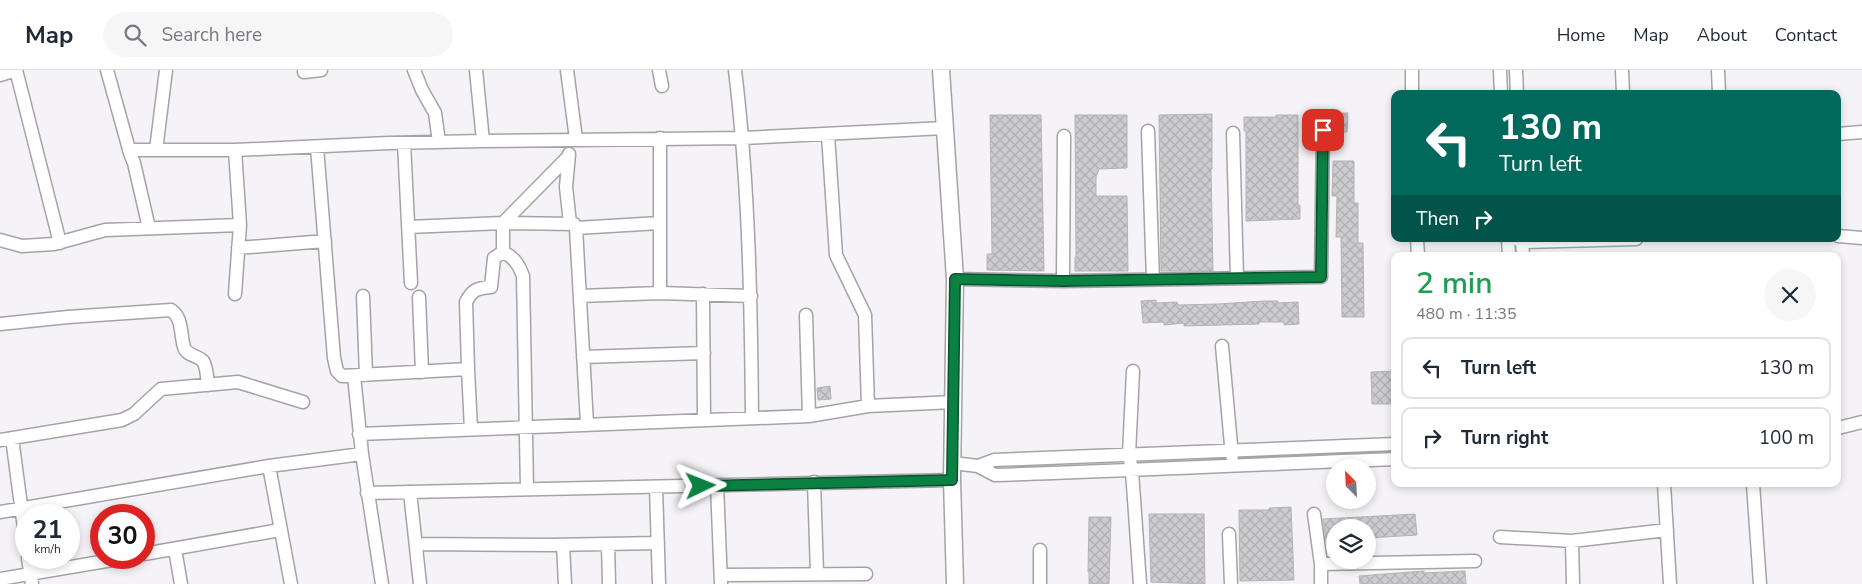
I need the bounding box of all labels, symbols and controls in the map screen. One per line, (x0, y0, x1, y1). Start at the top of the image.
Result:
search box (103, 12, 453, 57)
text: Map (25, 19, 73, 51)
icon: search (121, 21, 149, 49)
text: Search here (161, 22, 262, 48)
text: Home (1557, 23, 1605, 47)
text: Map (1633, 23, 1669, 47)
text: About (1697, 23, 1747, 47)
text: Contact (1775, 23, 1837, 47)
text: 130 m (1499, 104, 1602, 151)
pin (1302, 109, 1344, 151)
icon: left (1416, 110, 1481, 175)
icon: arrive (1309, 116, 1337, 144)
text: Turn left (1499, 149, 1582, 179)
icon: right (1469, 205, 1497, 233)
text: Then (1416, 206, 1459, 232)
text: 2 min (1416, 263, 1492, 304)
button: close (1764, 269, 1816, 321)
text: 480 m · 11:35 (1416, 303, 1517, 325)
icon: left (1418, 354, 1446, 382)
text: Turn left (1461, 355, 1536, 381)
text: 130 m (1759, 355, 1814, 381)
icon: right (1418, 424, 1446, 452)
text: Turn right (1461, 425, 1548, 451)
text: 100 m (1759, 425, 1814, 451)
position arrow (674, 459, 726, 511)
north arrow (1326, 459, 1376, 509)
map controls (1326, 459, 1376, 569)
speed limit sign: 30 (90, 504, 155, 569)
text: 21 (32, 513, 63, 547)
button: layers (1326, 519, 1376, 569)
text: km/h (34, 541, 61, 557)

